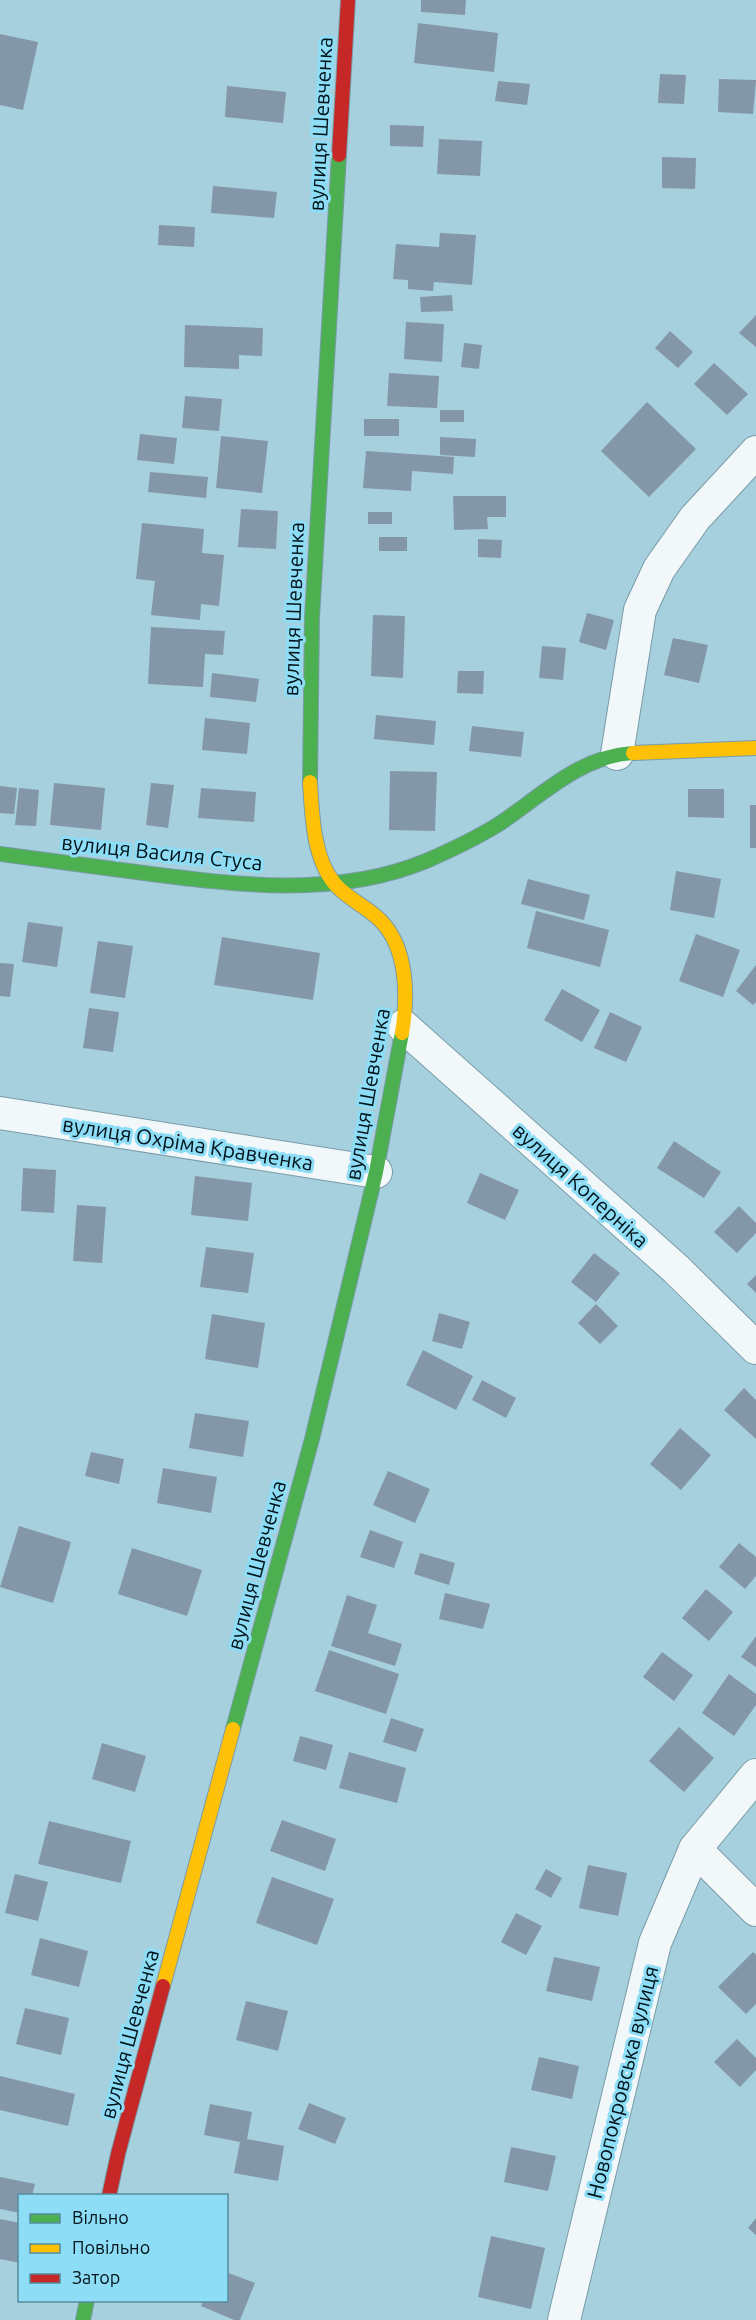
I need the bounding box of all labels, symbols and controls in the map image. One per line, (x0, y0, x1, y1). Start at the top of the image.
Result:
street label: вулиця Шевченка (303, 36, 337, 212)
street label: вулиця Шевченка (278, 521, 308, 697)
street label: вулиця Василя Стуса (60, 830, 264, 874)
street label: вулиця Шевченка (340, 1006, 394, 1182)
street label: вулиця Охріма Кравченка (61, 1111, 315, 1175)
street label: вулиця Коперніка (508, 1118, 654, 1252)
street label: вулиця Шевченка (222, 1478, 290, 1652)
street label: вулиця Шевченка (95, 1947, 163, 2121)
street label: Новопокровська вулиця (581, 1963, 663, 2201)
legend (18, 2194, 228, 2302)
text: Вільно (72, 2207, 129, 2227)
text: Повільно (72, 2237, 150, 2257)
text: Затор (72, 2267, 120, 2287)

